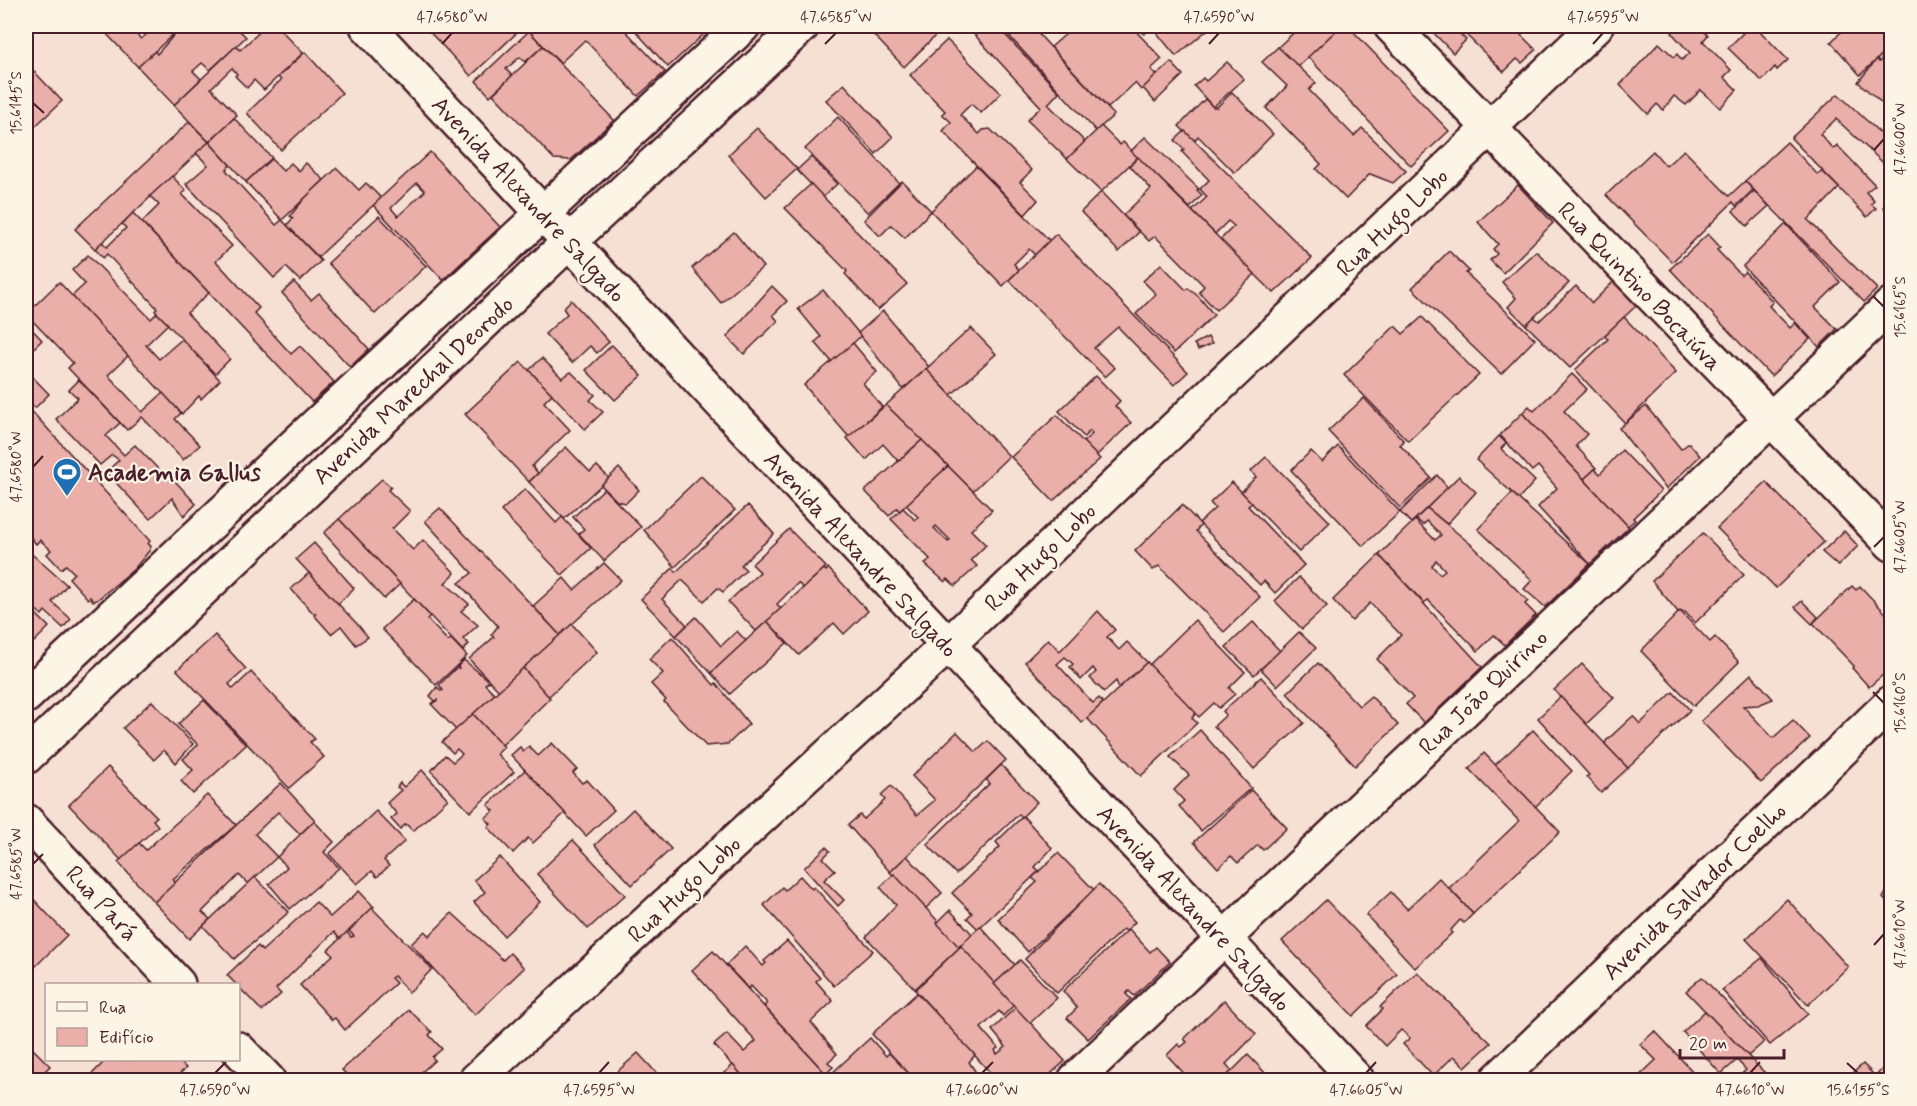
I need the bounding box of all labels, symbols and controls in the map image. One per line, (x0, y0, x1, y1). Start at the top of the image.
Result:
text: 47.6580°W (417, 8, 487, 28)
text: 47.6585°W (800, 8, 872, 28)
text: 47.6590°W (1184, 8, 1254, 28)
text: 47.6595°W (1567, 8, 1639, 28)
text: 15.6145°S (7, 71, 27, 135)
street label: Avenida Alexandre Salgado (422, 90, 632, 311)
text: 47.6600°W (1891, 103, 1911, 175)
street label: Rua Hugo Lobo (1330, 162, 1458, 286)
street label: Rua Quintino Bocaiúva (1550, 196, 1728, 378)
text: 15.6165°S (1891, 276, 1911, 338)
street label: Avenida Marechal Deorodo (307, 290, 521, 492)
text: 47.6580°W (7, 432, 27, 502)
street label: Avenida Alexandre Salgado (754, 445, 964, 666)
sports icon: Academia Gallus (51, 456, 83, 498)
place label: Academia Gallus (88, 458, 261, 489)
street label: Rua Hugo Lobo (978, 497, 1106, 621)
text: 47.6605°W (1891, 501, 1911, 573)
street label: Rua João Quirino (1413, 623, 1555, 763)
text: 15.6160°S (1891, 672, 1911, 734)
street label: Avenida Salvador Coelho (1597, 796, 1793, 988)
street label: Avenida Alexandre Salgado (1087, 799, 1297, 1020)
text: 47.6585°W (7, 828, 27, 900)
street label: Rua Hugo Lobo (622, 830, 750, 953)
street label: Rua Pará (58, 859, 144, 949)
text: 47.6610°W (1891, 900, 1911, 968)
legend (45, 983, 240, 1061)
text: Rua (99, 996, 126, 1020)
scale bar (1680, 1022, 1784, 1060)
text: Edifício (99, 1026, 154, 1050)
text: 20 m (1689, 1032, 1727, 1056)
text: 47.6590°W (180, 1081, 250, 1101)
text: 47.6595°W (563, 1081, 635, 1101)
text: 47.6600°W (946, 1081, 1018, 1101)
text: 47.6605°W (1330, 1081, 1402, 1101)
text: 47.6610°W (1716, 1081, 1784, 1101)
text: 15.6155°S (1826, 1081, 1890, 1101)

